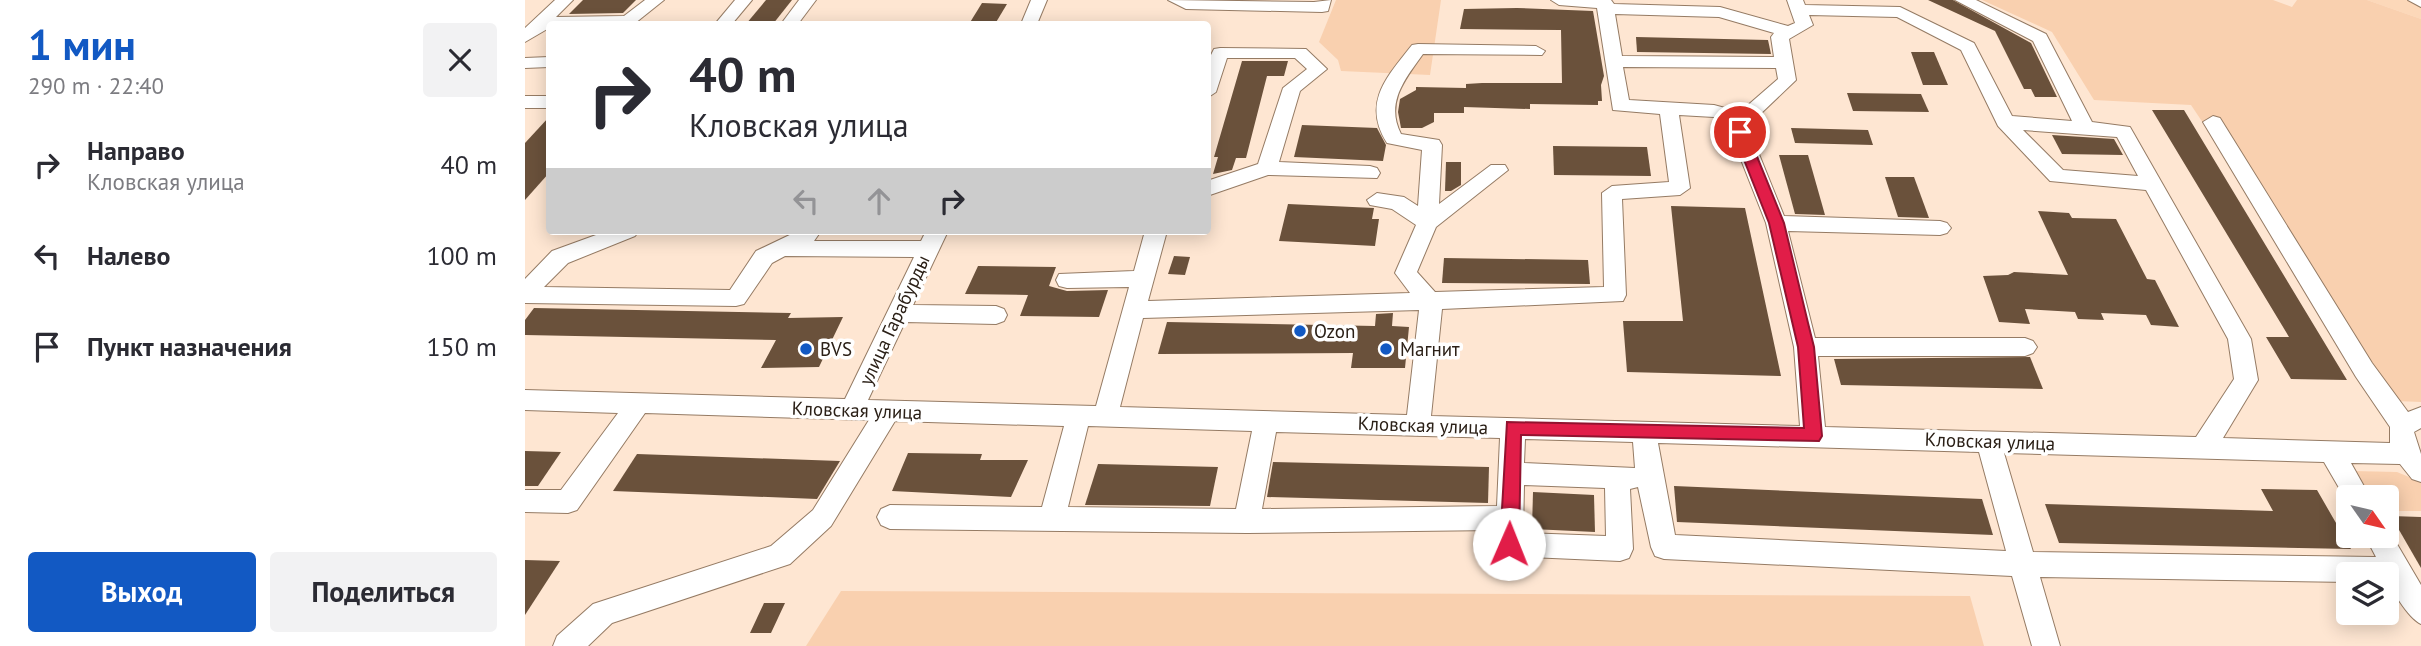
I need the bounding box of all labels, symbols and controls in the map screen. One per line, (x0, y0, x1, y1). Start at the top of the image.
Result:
text: 1 мин (28, 17, 136, 72)
button: close (423, 23, 497, 97)
text: 40 m (689, 42, 796, 106)
icon: right (574, 49, 665, 140)
text: 290 m · 22:40 (28, 71, 164, 100)
pin (1710, 102, 1770, 162)
text: Кловская улица (689, 104, 909, 146)
icon: arrive (1721, 113, 1759, 151)
text: Направо (87, 134, 185, 167)
icon: right (28, 146, 66, 184)
text: 40 m (441, 148, 497, 181)
text: Кловская улица (87, 167, 245, 196)
icon: left (787, 182, 825, 220)
icon: ahead (860, 182, 898, 220)
icon: right (933, 182, 971, 220)
icon: left (28, 237, 66, 275)
text: Налево (87, 239, 171, 272)
text: 100 m (426, 239, 497, 272)
street label: улица Гарабурды (853, 251, 935, 389)
place label: Ozon (1314, 319, 1355, 343)
marker: Ozon (1292, 323, 1308, 339)
icon: arrive (28, 328, 66, 366)
text: Пункт назначения (87, 330, 292, 363)
text: 150 m (426, 330, 497, 363)
place label: BVS (820, 337, 852, 361)
place label: Магнит (1400, 337, 1460, 361)
marker: BVS (798, 341, 814, 357)
marker: Магнит (1378, 341, 1394, 357)
street label: Кловская улица (791, 396, 923, 424)
street label: Кловская улица (1357, 411, 1489, 439)
street label: Кловская улица (1924, 427, 2056, 455)
north arrow (2336, 485, 2399, 548)
map controls (2336, 485, 2399, 625)
position arrow (1472, 507, 1546, 581)
button: Выход (28, 552, 256, 632)
button: Поделиться (270, 552, 497, 632)
button: layers (2336, 562, 2399, 625)

